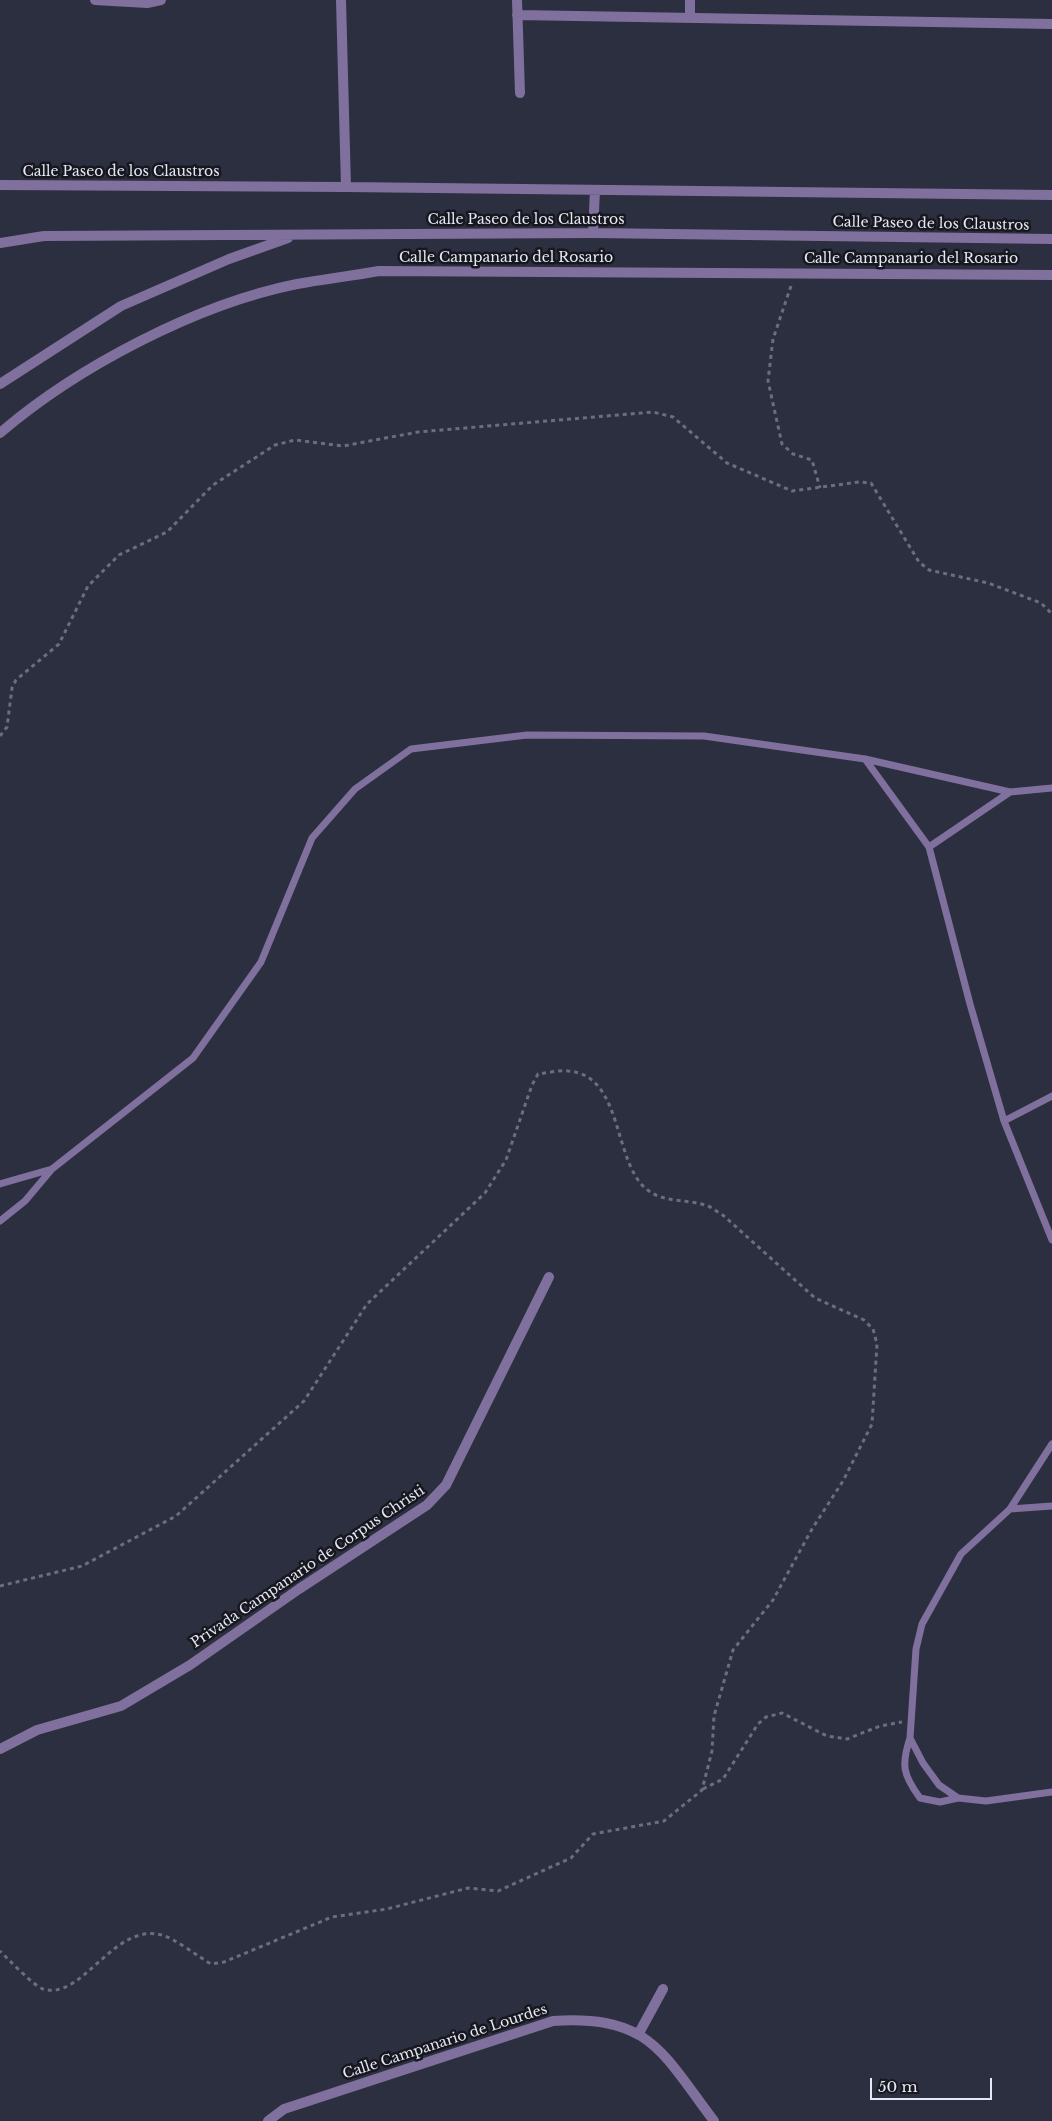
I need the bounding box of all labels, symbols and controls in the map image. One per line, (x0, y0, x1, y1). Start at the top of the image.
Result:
street label: Calle Paseo de los Claustros (22, 164, 220, 180)
street label: Calle Paseo de los Claustros (427, 212, 625, 228)
street label: Calle Paseo de los Claustros (832, 214, 1030, 234)
street label: Calle Campanario del Rosario (399, 250, 613, 266)
street label: Calle Campanario del Rosario (804, 251, 1018, 267)
street label: Privada Campanario de Corpus Christi (188, 1482, 428, 1652)
street label: Calle Campanario de Lourdes (341, 2001, 549, 2083)
scale bar (872, 2068, 994, 2100)
text: 50 m (878, 2077, 918, 2096)

